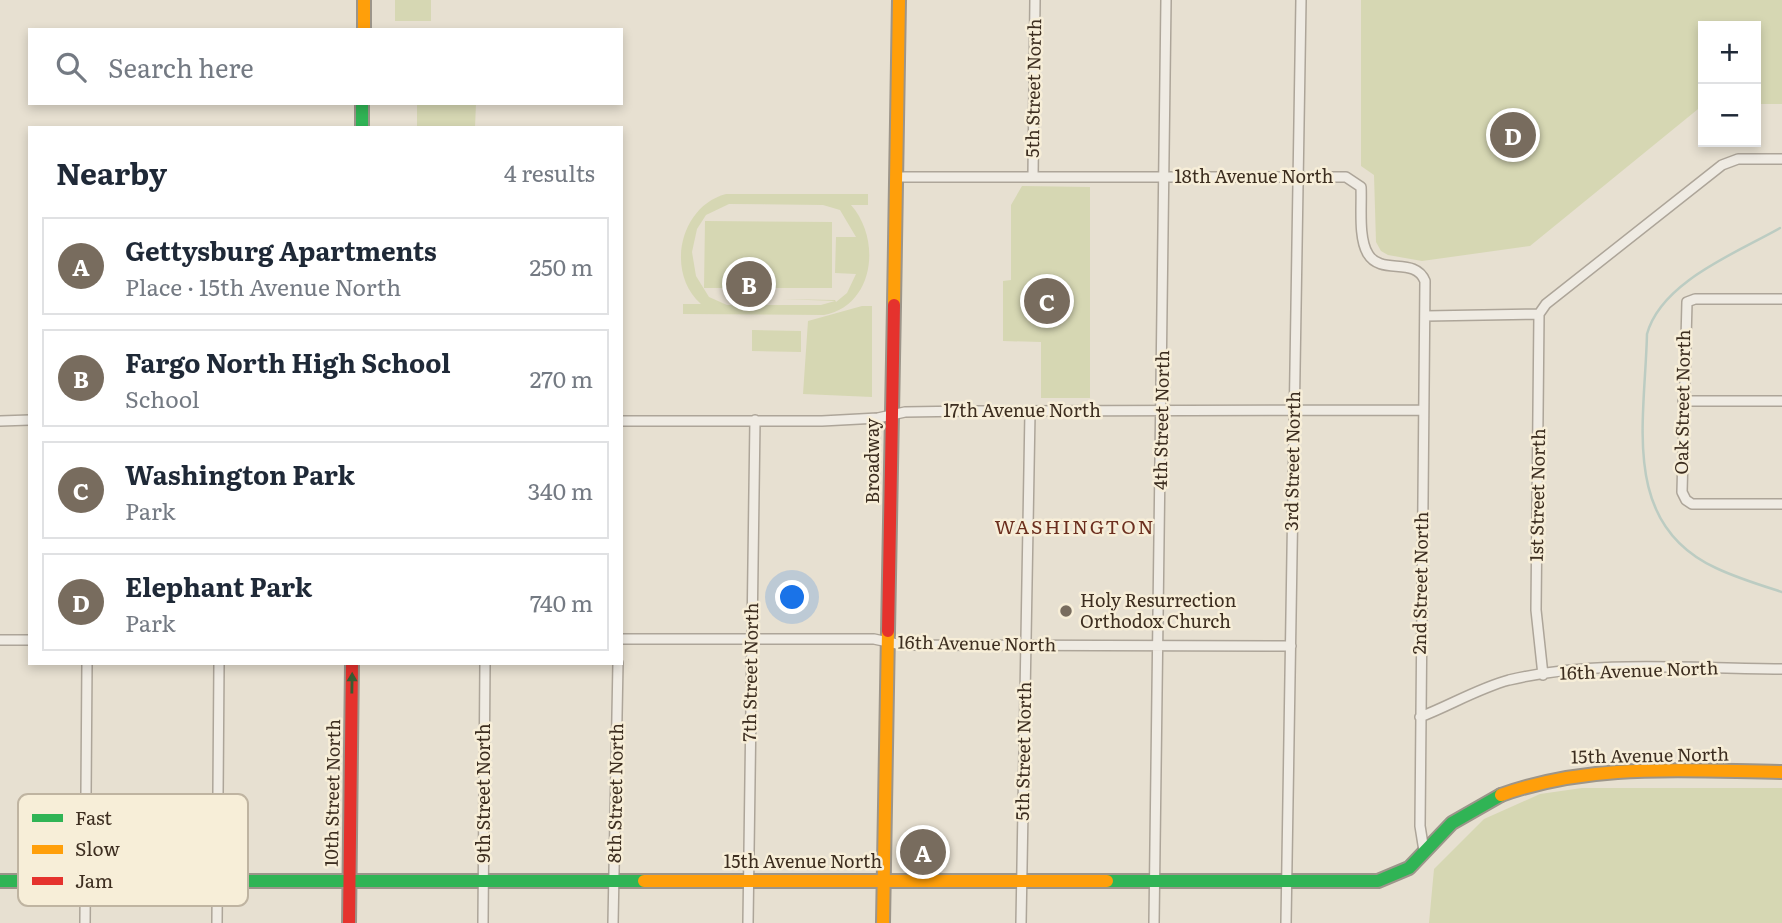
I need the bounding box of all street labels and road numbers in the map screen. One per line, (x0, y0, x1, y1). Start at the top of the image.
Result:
street label: 5th Street North (1018, 18, 1047, 158)
street label: 18th Avenue North (1174, 162, 1334, 189)
street label: Oak Street North (1667, 329, 1696, 475)
street label: 4th Street North (1146, 350, 1175, 490)
street label: 3rd Street North (1277, 391, 1306, 531)
street label: 17th Avenue North (943, 396, 1101, 423)
street label: Broadway (858, 418, 885, 504)
street label: 1st Street North (1522, 428, 1551, 562)
street label: 2nd Street North (1405, 511, 1434, 655)
street label: 7th Street North (735, 602, 764, 742)
street label: 16th Avenue North (897, 628, 1057, 657)
street label: 16th Avenue North (1559, 653, 1719, 686)
street label: 5th Street North (1008, 681, 1037, 821)
street label: 10th Street North (317, 719, 346, 867)
street label: 9th Street North (469, 723, 496, 863)
street label: 8th Street North (600, 723, 629, 863)
street label: 15th Avenue North (1571, 740, 1729, 769)
street label: 15th Avenue North (724, 847, 882, 874)

